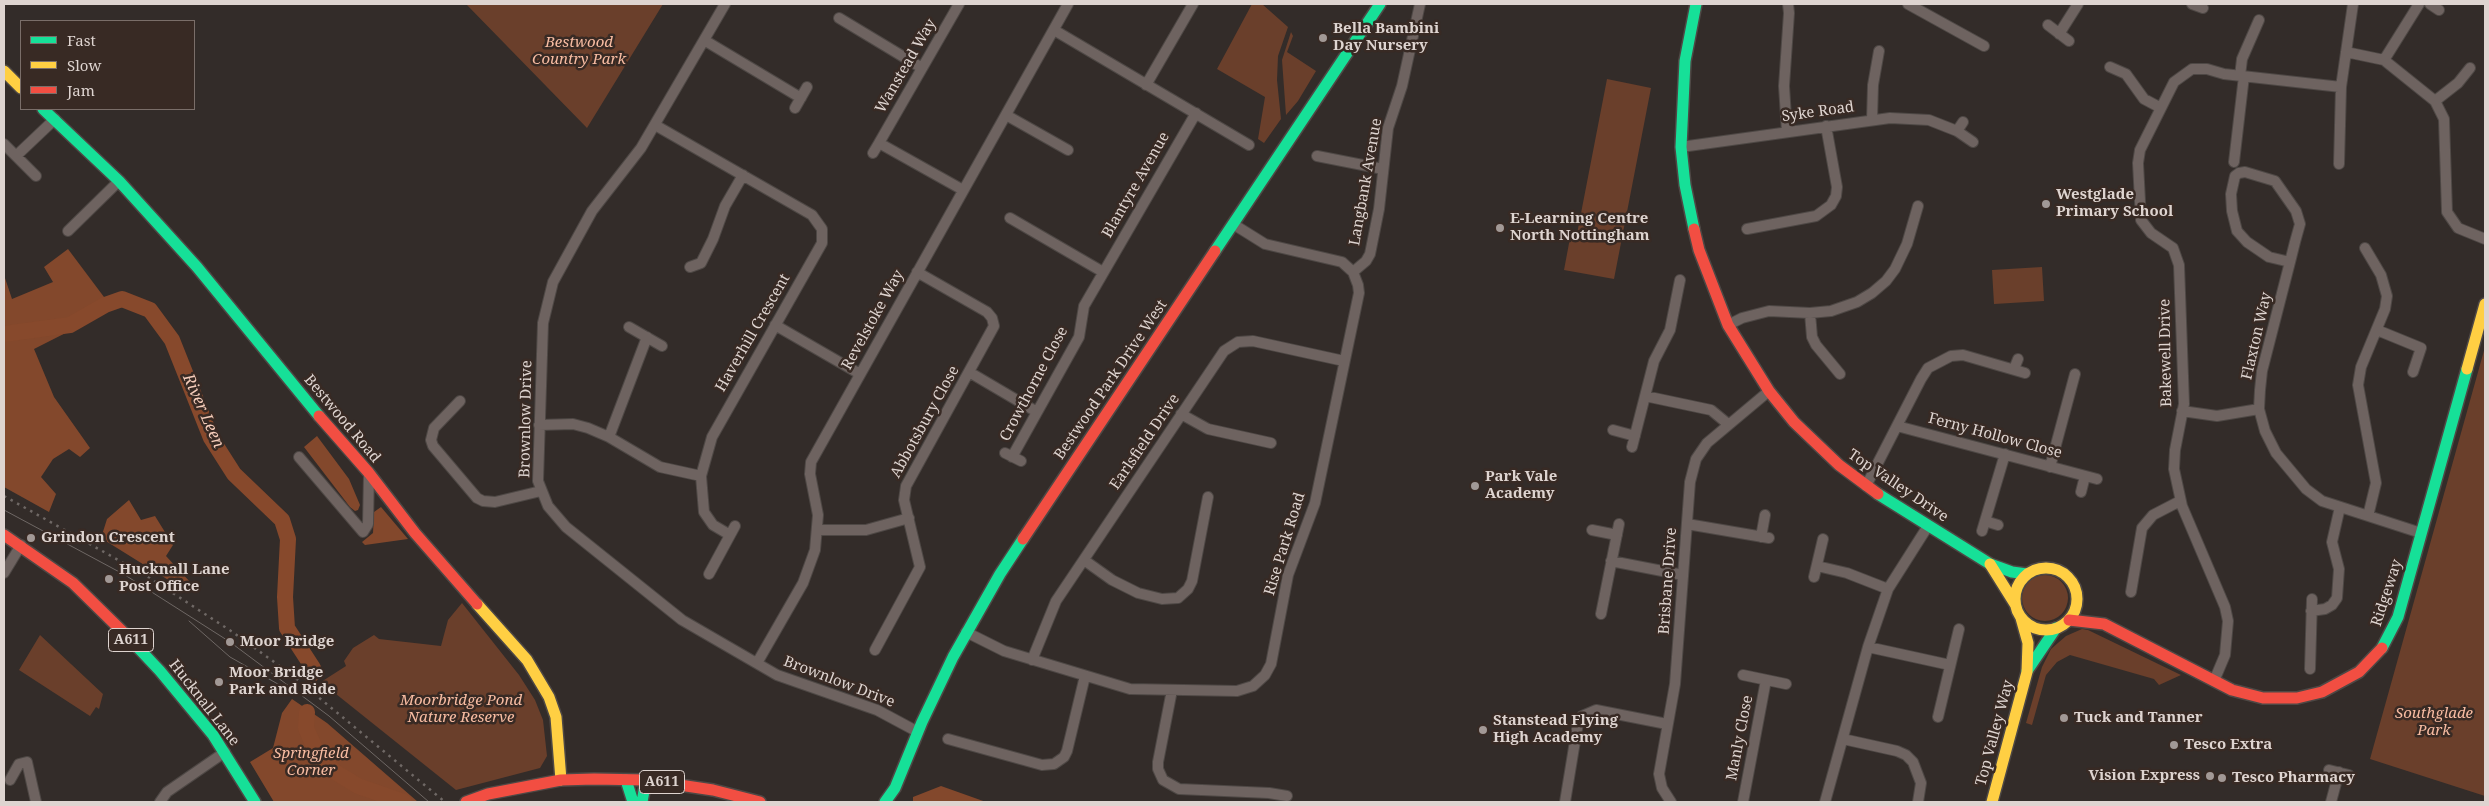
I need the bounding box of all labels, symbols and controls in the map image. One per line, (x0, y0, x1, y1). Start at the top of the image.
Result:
street label: Wanstead Way (872, 16, 940, 116)
legend (20, 20, 195, 110)
place label: Bella Bambini Day Nursery (1333, 20, 1439, 55)
text: Fast (67, 30, 96, 50)
marker: Bella Bambini Day Nursery (1317, 32, 1329, 44)
park label: Bestwood Country Park (532, 34, 626, 69)
text: Slow (67, 55, 101, 75)
text: Jam (67, 80, 95, 100)
street label: Syke Road (1781, 98, 1855, 126)
street label: Langbank Avenue (1346, 117, 1386, 247)
street label: Blantyre Avenue (1098, 129, 1174, 241)
place label: Westglade Primary School (2056, 186, 2173, 221)
marker: Westglade Primary School (2040, 198, 2052, 210)
place label: E-Learning Centre North Nottingham (1510, 210, 1650, 245)
marker: E-Learning Centre North Nottingham (1494, 222, 1506, 234)
street label: Revelstoke Way (838, 267, 908, 373)
street label: Haverhill Crescent (712, 271, 794, 395)
street label: Flaxton Way (2238, 290, 2276, 382)
street label: Bestwood Park Drive West (1051, 297, 1171, 463)
street label: Bakewell Drive (2156, 299, 2176, 407)
street label: Crowthorne Close (996, 324, 1072, 444)
street label: Brownlow Drive (516, 360, 536, 478)
street label: Abbotsbury Close (887, 363, 963, 481)
water label: River Leen (178, 371, 228, 451)
street label: Bestwood Road (300, 371, 384, 467)
street label: Earlsfield Drive (1106, 391, 1184, 493)
street label: Ferny Hollow Close (1926, 409, 2064, 463)
street label: Top Valley Drive (1844, 446, 1952, 526)
place label: Park Vale Academy (1485, 468, 1557, 503)
marker: Park Vale Academy (1469, 480, 1481, 492)
street label: Rise Park Road (1261, 490, 1309, 598)
street label: Brisbane Drive (1655, 527, 1681, 635)
place label: Grindon Crescent (41, 529, 175, 547)
marker: Grindon Crescent (25, 532, 37, 544)
street label: Ridgeway (2368, 557, 2406, 629)
place label: Hucknall Lane Post Office (119, 561, 230, 596)
marker: Hucknall Lane Post Office (103, 573, 115, 585)
road number: A611 (108, 628, 154, 652)
place label: Moor Bridge (240, 633, 334, 651)
marker: Moor Bridge (224, 636, 236, 648)
street label: Brownlow Drive (781, 652, 897, 712)
street label: Hucknall Lane (165, 656, 243, 750)
place label: Moor Bridge Park and Ride (229, 664, 336, 699)
marker: Moor Bridge Park and Ride (213, 676, 225, 688)
street label: Top Valley Way (1972, 678, 2018, 788)
park label: Moorbridge Pond Nature Reserve (400, 692, 522, 727)
street label: Manly Close (1723, 694, 1757, 782)
park label: Southglade Park (2395, 705, 2473, 740)
place label: Tuck and Tanner (2074, 709, 2203, 727)
place label: Stanstead Flying High Academy (1493, 712, 1618, 747)
marker: Tuck and Tanner (2058, 712, 2070, 724)
marker: Stanstead Flying High Academy (1477, 724, 1489, 736)
place label: Tesco Extra (2184, 736, 2272, 754)
marker: Tesco Extra (2168, 739, 2180, 751)
park label: Springfield Corner (273, 745, 349, 780)
place label: Vision Express (2089, 767, 2200, 785)
place label: Tesco Pharmacy (2232, 769, 2355, 787)
road number: A611 (640, 770, 684, 794)
marker: Vision Express (2204, 770, 2216, 782)
marker: Tesco Pharmacy (2216, 772, 2228, 784)

